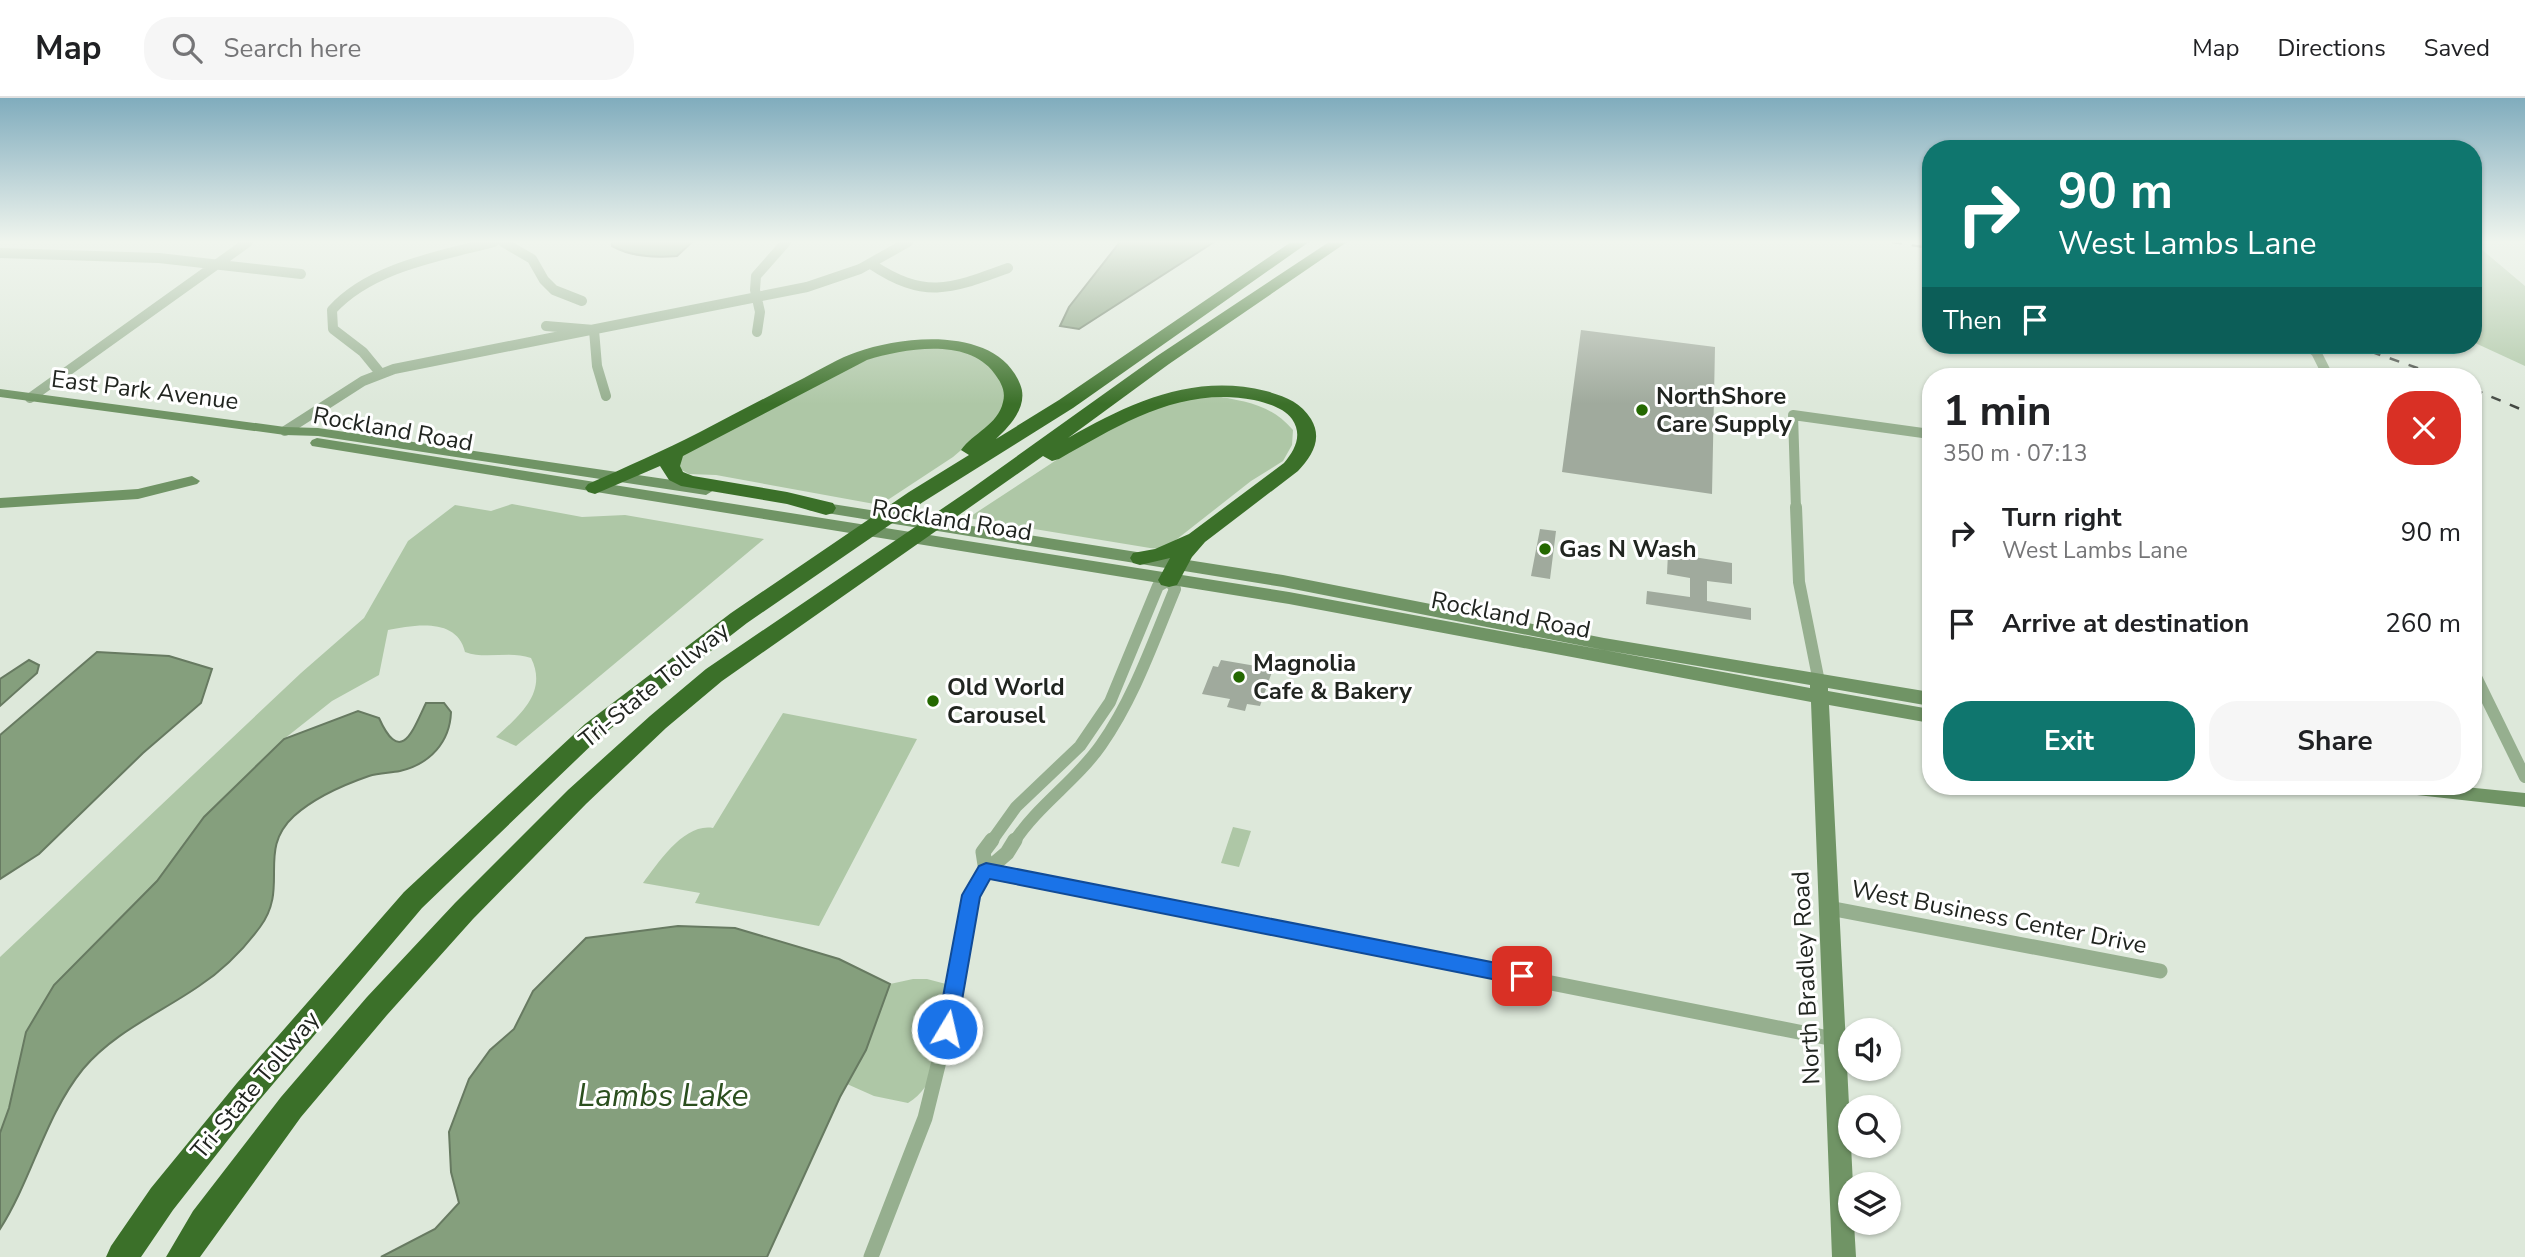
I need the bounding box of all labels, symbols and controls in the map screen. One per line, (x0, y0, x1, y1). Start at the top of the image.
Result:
search box (144, 17, 634, 80)
text: Map (35, 26, 102, 71)
icon: search (168, 29, 206, 67)
text: Search here (224, 31, 361, 66)
text: Map (2192, 32, 2239, 64)
text: Directions (2277, 32, 2386, 64)
text: Saved (2424, 32, 2490, 64)
text: 90 m (2058, 158, 2173, 225)
icon: right (1943, 168, 2034, 259)
text: West Lambs Lane (2058, 222, 2317, 265)
icon: arrive (2016, 301, 2054, 339)
text: Then (1943, 303, 2002, 338)
street label: East Park Avenue (50, 363, 240, 417)
place label: NorthShore Care Supply (1656, 380, 1792, 440)
text: 1 min (1943, 383, 2052, 440)
button: close (2387, 391, 2461, 465)
street label: Rockland Road (311, 399, 475, 459)
marker: NorthShore Care Supply (1634, 402, 1650, 418)
text: 350 m · 07:13 (1943, 438, 2088, 469)
street label: Rockland Road (870, 492, 1034, 548)
text: Turn right (2002, 500, 2121, 535)
icon: right (1943, 514, 1981, 552)
text: 90 m (2401, 515, 2461, 550)
place label: Gas N Wash (1559, 533, 1697, 565)
text: West Lambs Lane (2002, 535, 2188, 566)
marker: Gas N Wash (1537, 541, 1553, 557)
street label: Rockland Road (1429, 584, 1593, 646)
icon: arrive (1943, 605, 1981, 643)
text: Arrive at destination (2002, 606, 2249, 641)
text: 260 m (2385, 606, 2461, 641)
street label: Tri-State Tollway (572, 614, 736, 755)
place label: Magnolia Cafe & Bakery (1253, 647, 1412, 707)
marker: Magnolia Cafe & Bakery (1231, 669, 1247, 685)
place label: Old World Carousel (947, 671, 1065, 731)
marker: Old World Carousel (925, 693, 941, 709)
button: Exit (1943, 701, 2195, 781)
button: Share (2209, 701, 2461, 781)
street label: North Bradley Road (1784, 870, 1828, 1086)
street label: West Business Center Drive (1848, 873, 2150, 961)
pin (1492, 946, 1552, 1006)
icon: arrive (1503, 957, 1541, 995)
position arrow (910, 992, 984, 1066)
street label: Tri-State Tollway (184, 1004, 327, 1166)
map controls (1838, 1018, 1901, 1235)
button: sound (1838, 1018, 1901, 1081)
water label: Lambs Lake (578, 1074, 748, 1117)
button: search (1838, 1095, 1901, 1158)
button: layers (1838, 1172, 1901, 1235)

